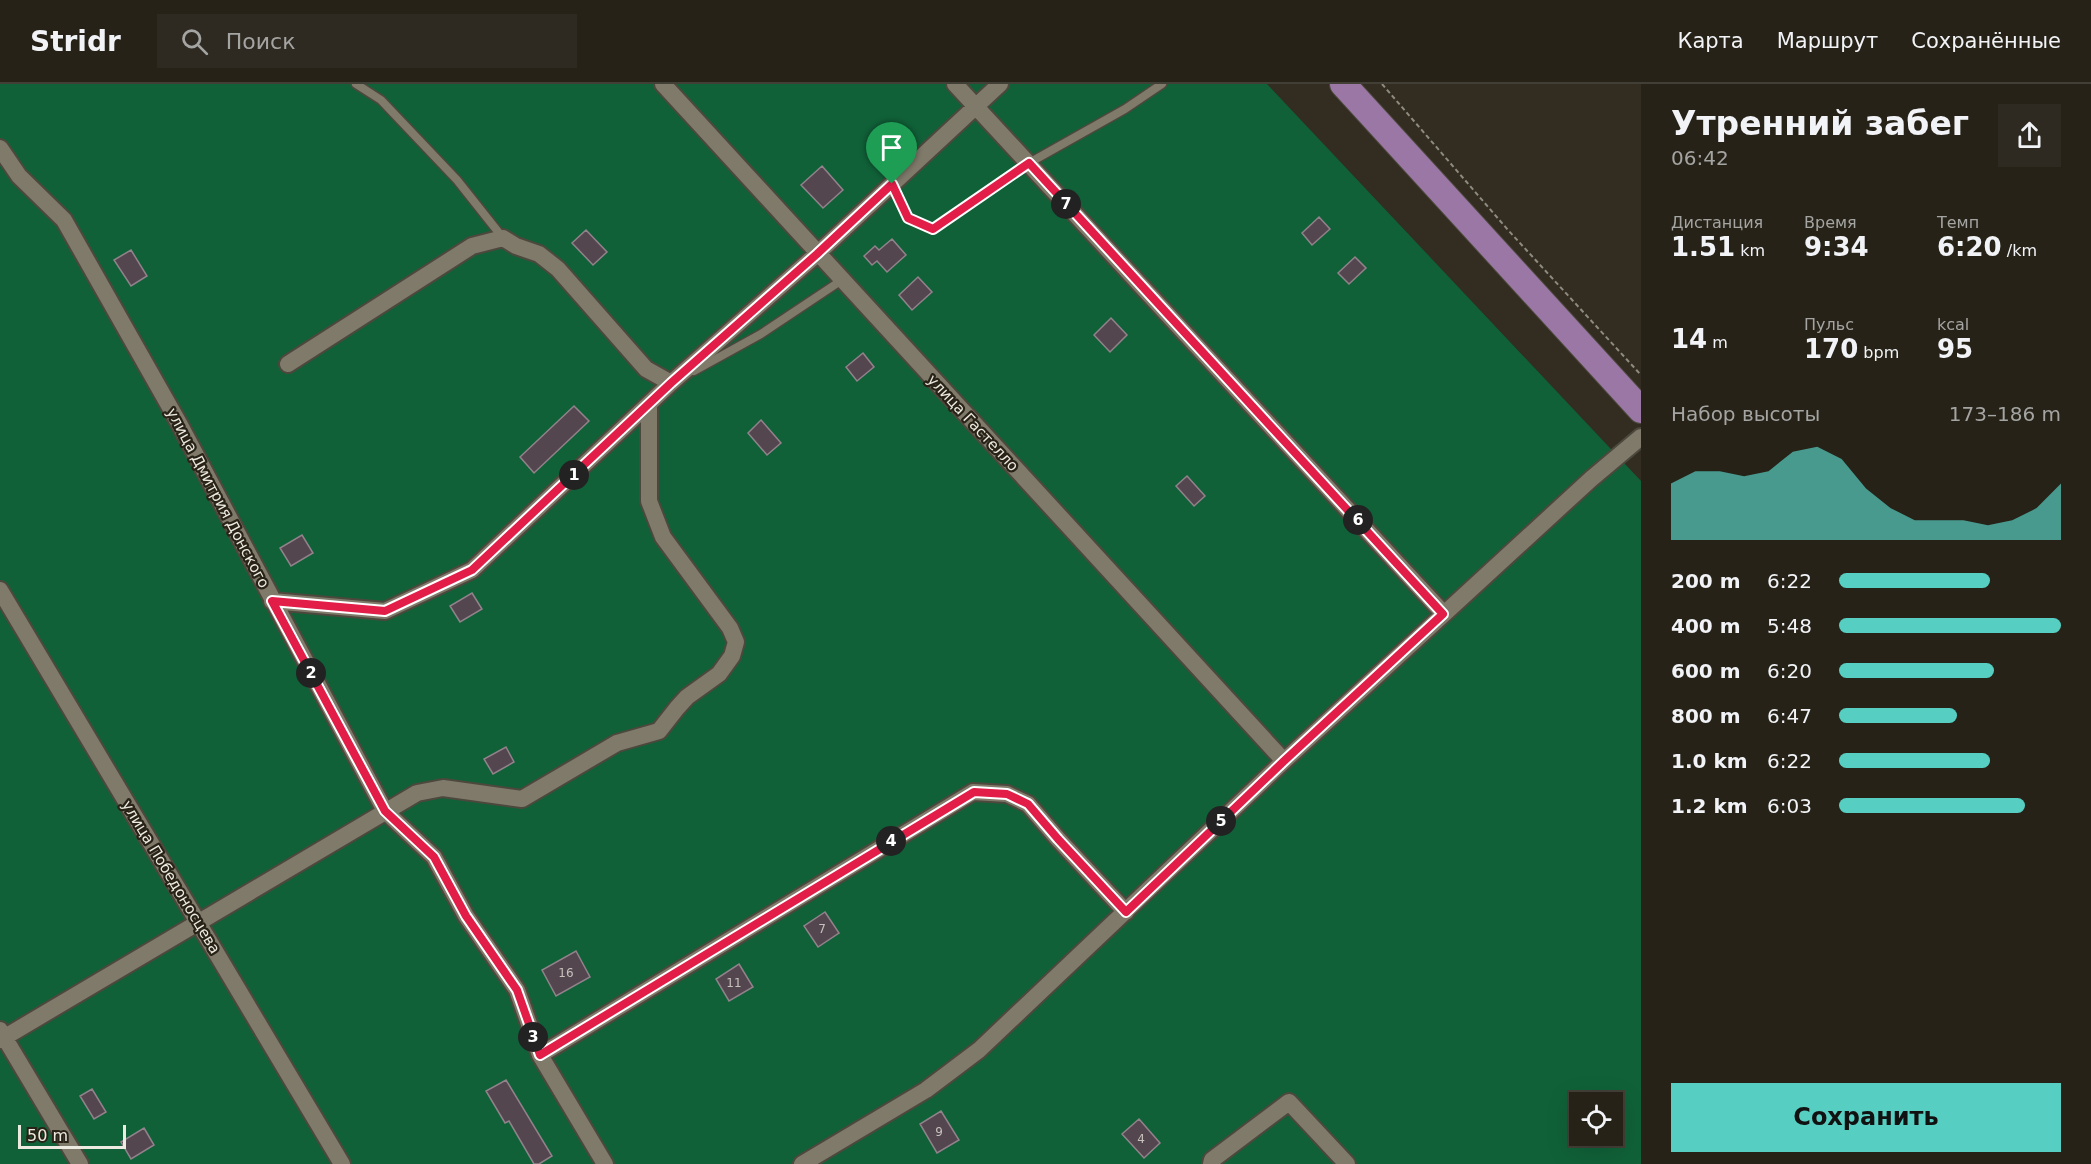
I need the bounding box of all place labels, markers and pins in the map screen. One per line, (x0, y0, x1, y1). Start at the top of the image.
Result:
pin (866, 122, 917, 184)
pin: 7 (1051, 189, 1081, 219)
pin: 1 (559, 460, 589, 490)
pin: 6 (1343, 505, 1373, 535)
pin: 2 (296, 658, 326, 688)
pin: 5 (1206, 806, 1236, 836)
pin: 4 (876, 826, 906, 856)
pin: 3 (518, 1022, 548, 1052)

